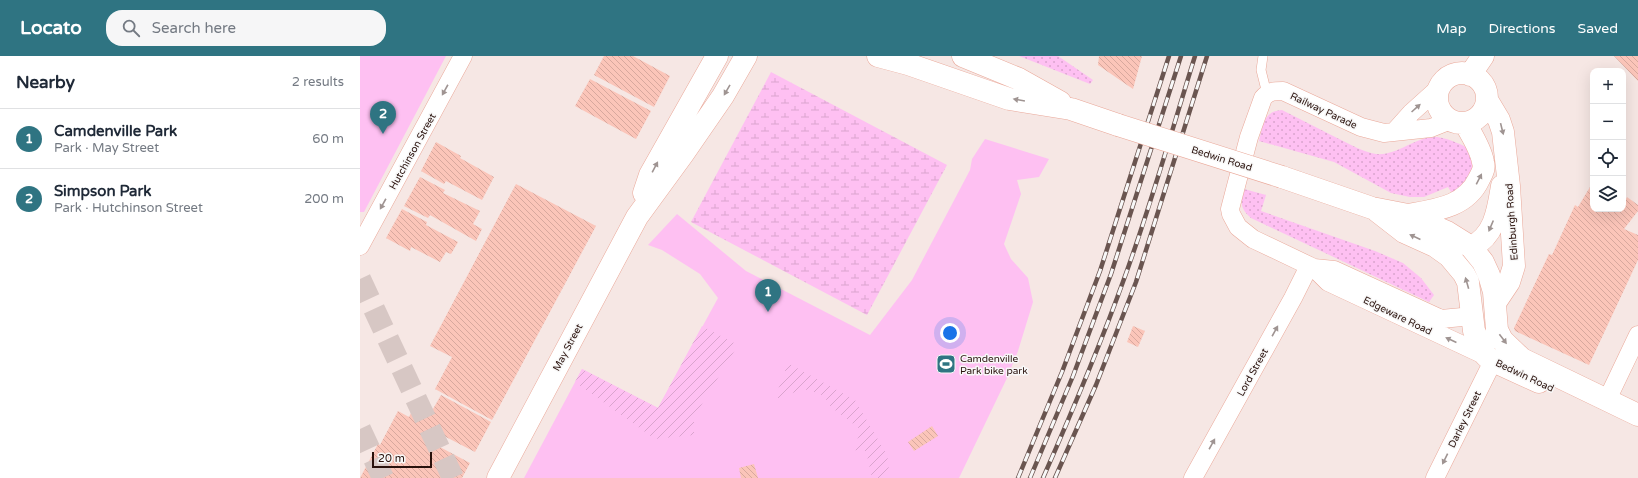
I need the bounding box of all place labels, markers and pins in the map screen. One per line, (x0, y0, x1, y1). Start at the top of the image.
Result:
pin: 2 (370, 101, 396, 134)
pin: 1 (755, 279, 781, 312)
sports icon: Camdenville Park bike park (935, 353, 957, 375)
place label: Camdenville Park bike park (960, 353, 1028, 377)

